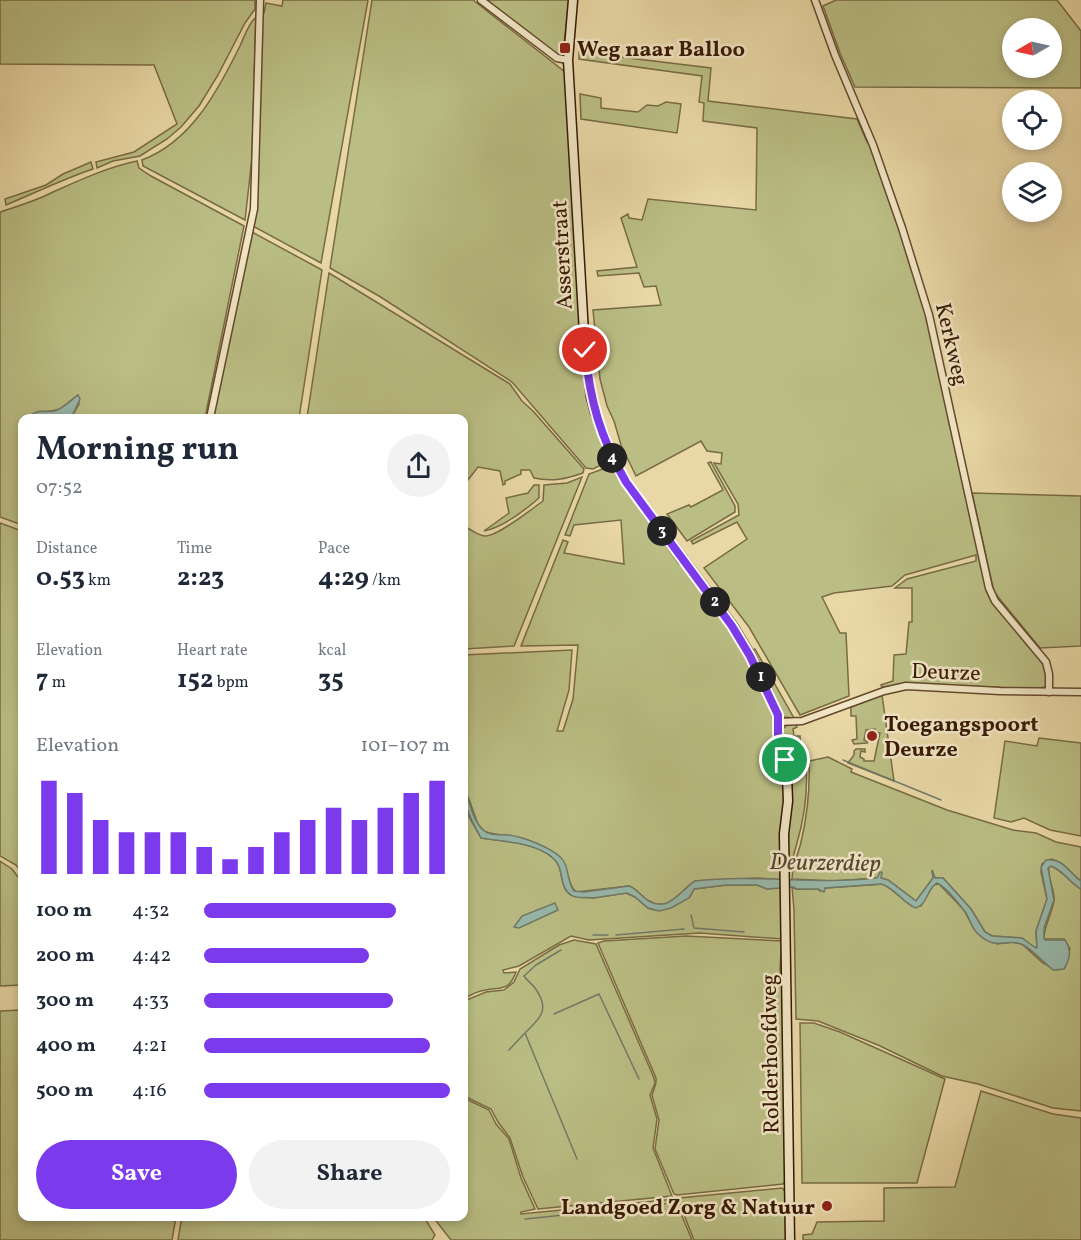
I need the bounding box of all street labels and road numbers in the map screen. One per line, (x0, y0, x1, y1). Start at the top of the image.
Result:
street label: Asserstraat (545, 199, 582, 310)
street label: Kerkweg (926, 300, 975, 389)
street label: Deurze (911, 657, 981, 690)
street label: Rolderhoofdweg (755, 974, 788, 1134)

